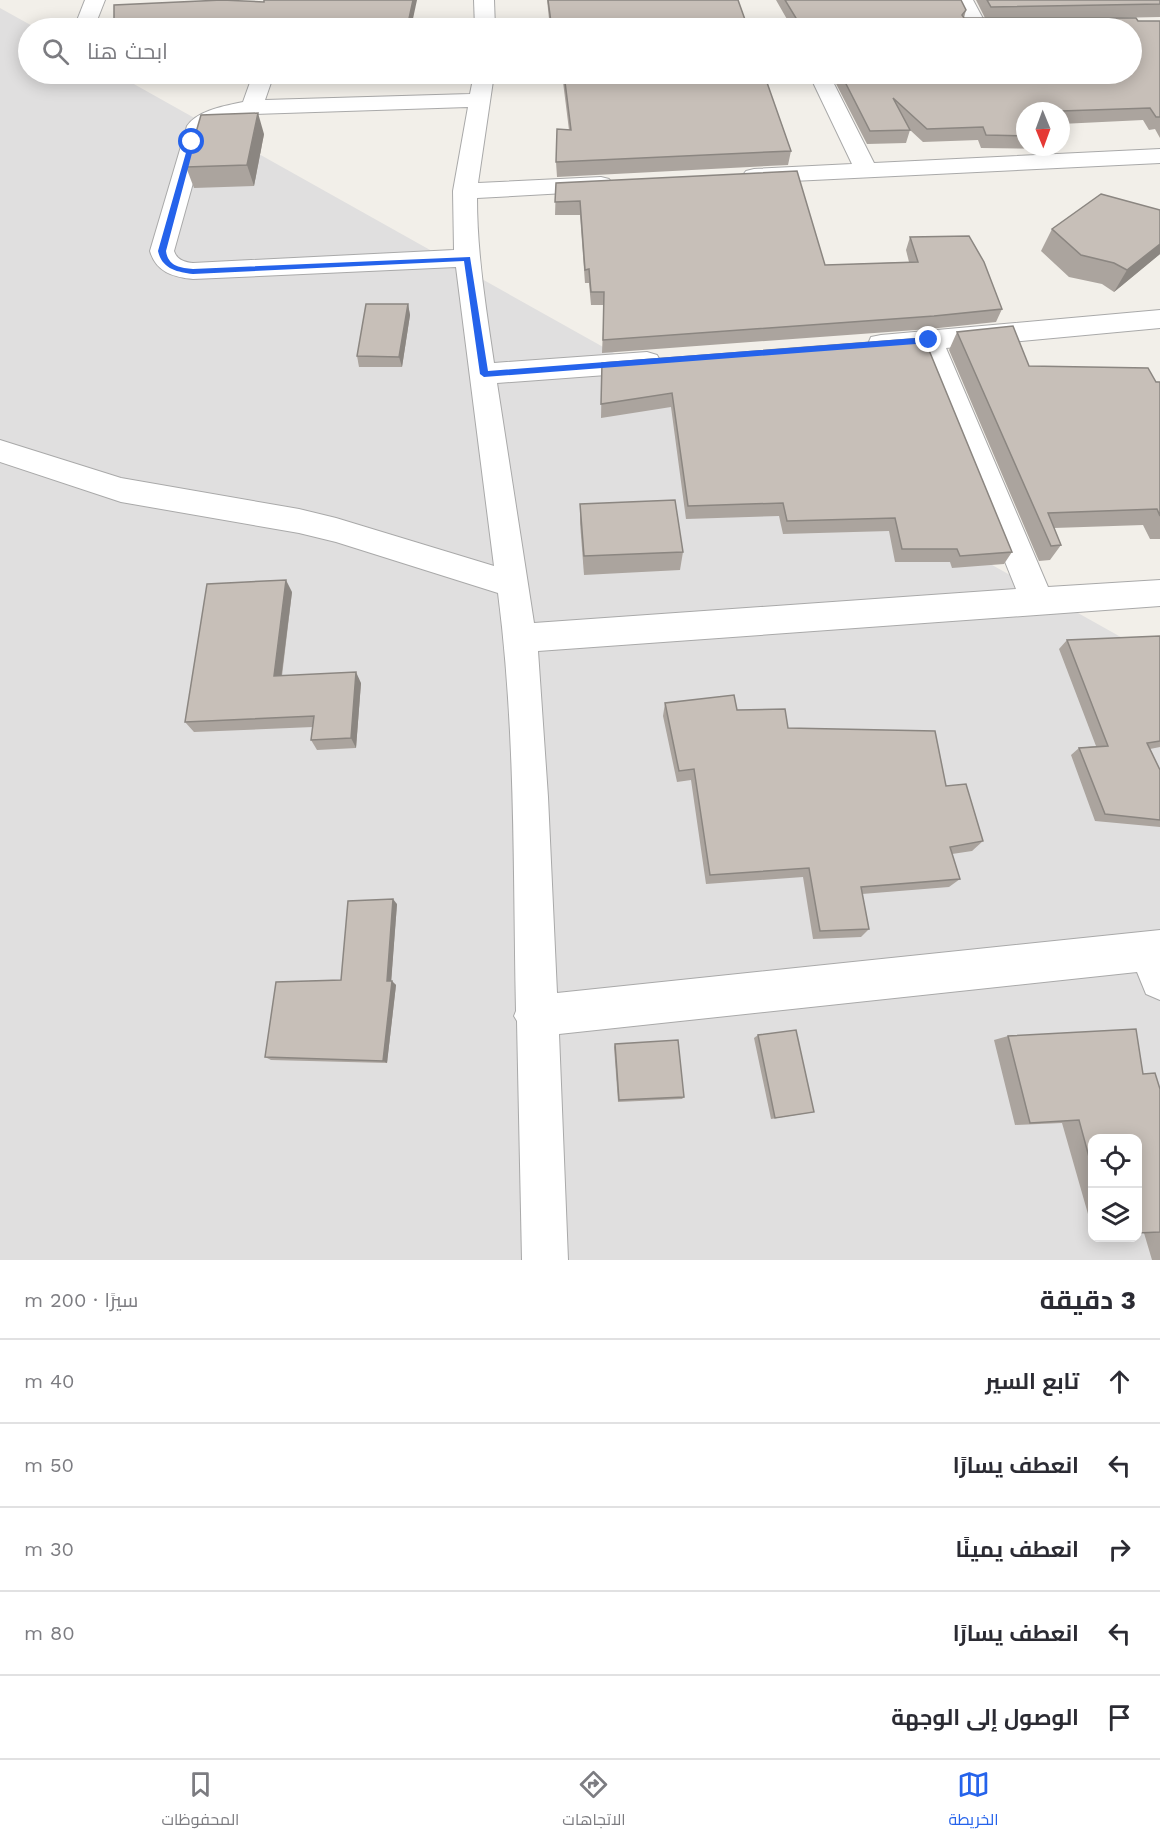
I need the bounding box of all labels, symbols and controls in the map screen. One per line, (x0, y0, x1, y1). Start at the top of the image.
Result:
search box (18, 18, 1142, 84)
icon: search (39, 35, 72, 68)
text: ابحث هنا (87, 39, 168, 64)
north arrow (1016, 102, 1070, 156)
route start (178, 128, 204, 154)
route end (915, 326, 941, 352)
map controls (1088, 1134, 1142, 1242)
button: locate (1088, 1134, 1142, 1188)
button: layers (1088, 1188, 1142, 1242)
text: 3 دقيقة (1040, 1285, 1136, 1315)
text: سيرًا · 200 m (24, 1288, 138, 1312)
icon: ahead (1103, 1365, 1136, 1398)
text: 40 m (24, 1369, 75, 1393)
text: تابع السير (985, 1369, 1079, 1394)
icon: left (1103, 1449, 1136, 1482)
text: 50 m (24, 1453, 74, 1477)
text: انعطف يسارًا (953, 1453, 1079, 1478)
icon: right (1103, 1533, 1136, 1566)
text: 30 m (24, 1537, 74, 1561)
text: انعطف يمينًا (955, 1537, 1079, 1562)
icon: left (1103, 1617, 1136, 1650)
text: 80 m (24, 1621, 75, 1645)
text: انعطف يسارًا (953, 1621, 1079, 1646)
icon: arrive (1103, 1701, 1136, 1734)
text: الوصول إلى الوجهة (891, 1705, 1079, 1730)
tab: المحفوظات (161, 1768, 239, 1834)
tab: الاتجاهات (562, 1768, 626, 1834)
tab: الخريطة (949, 1768, 999, 1834)

